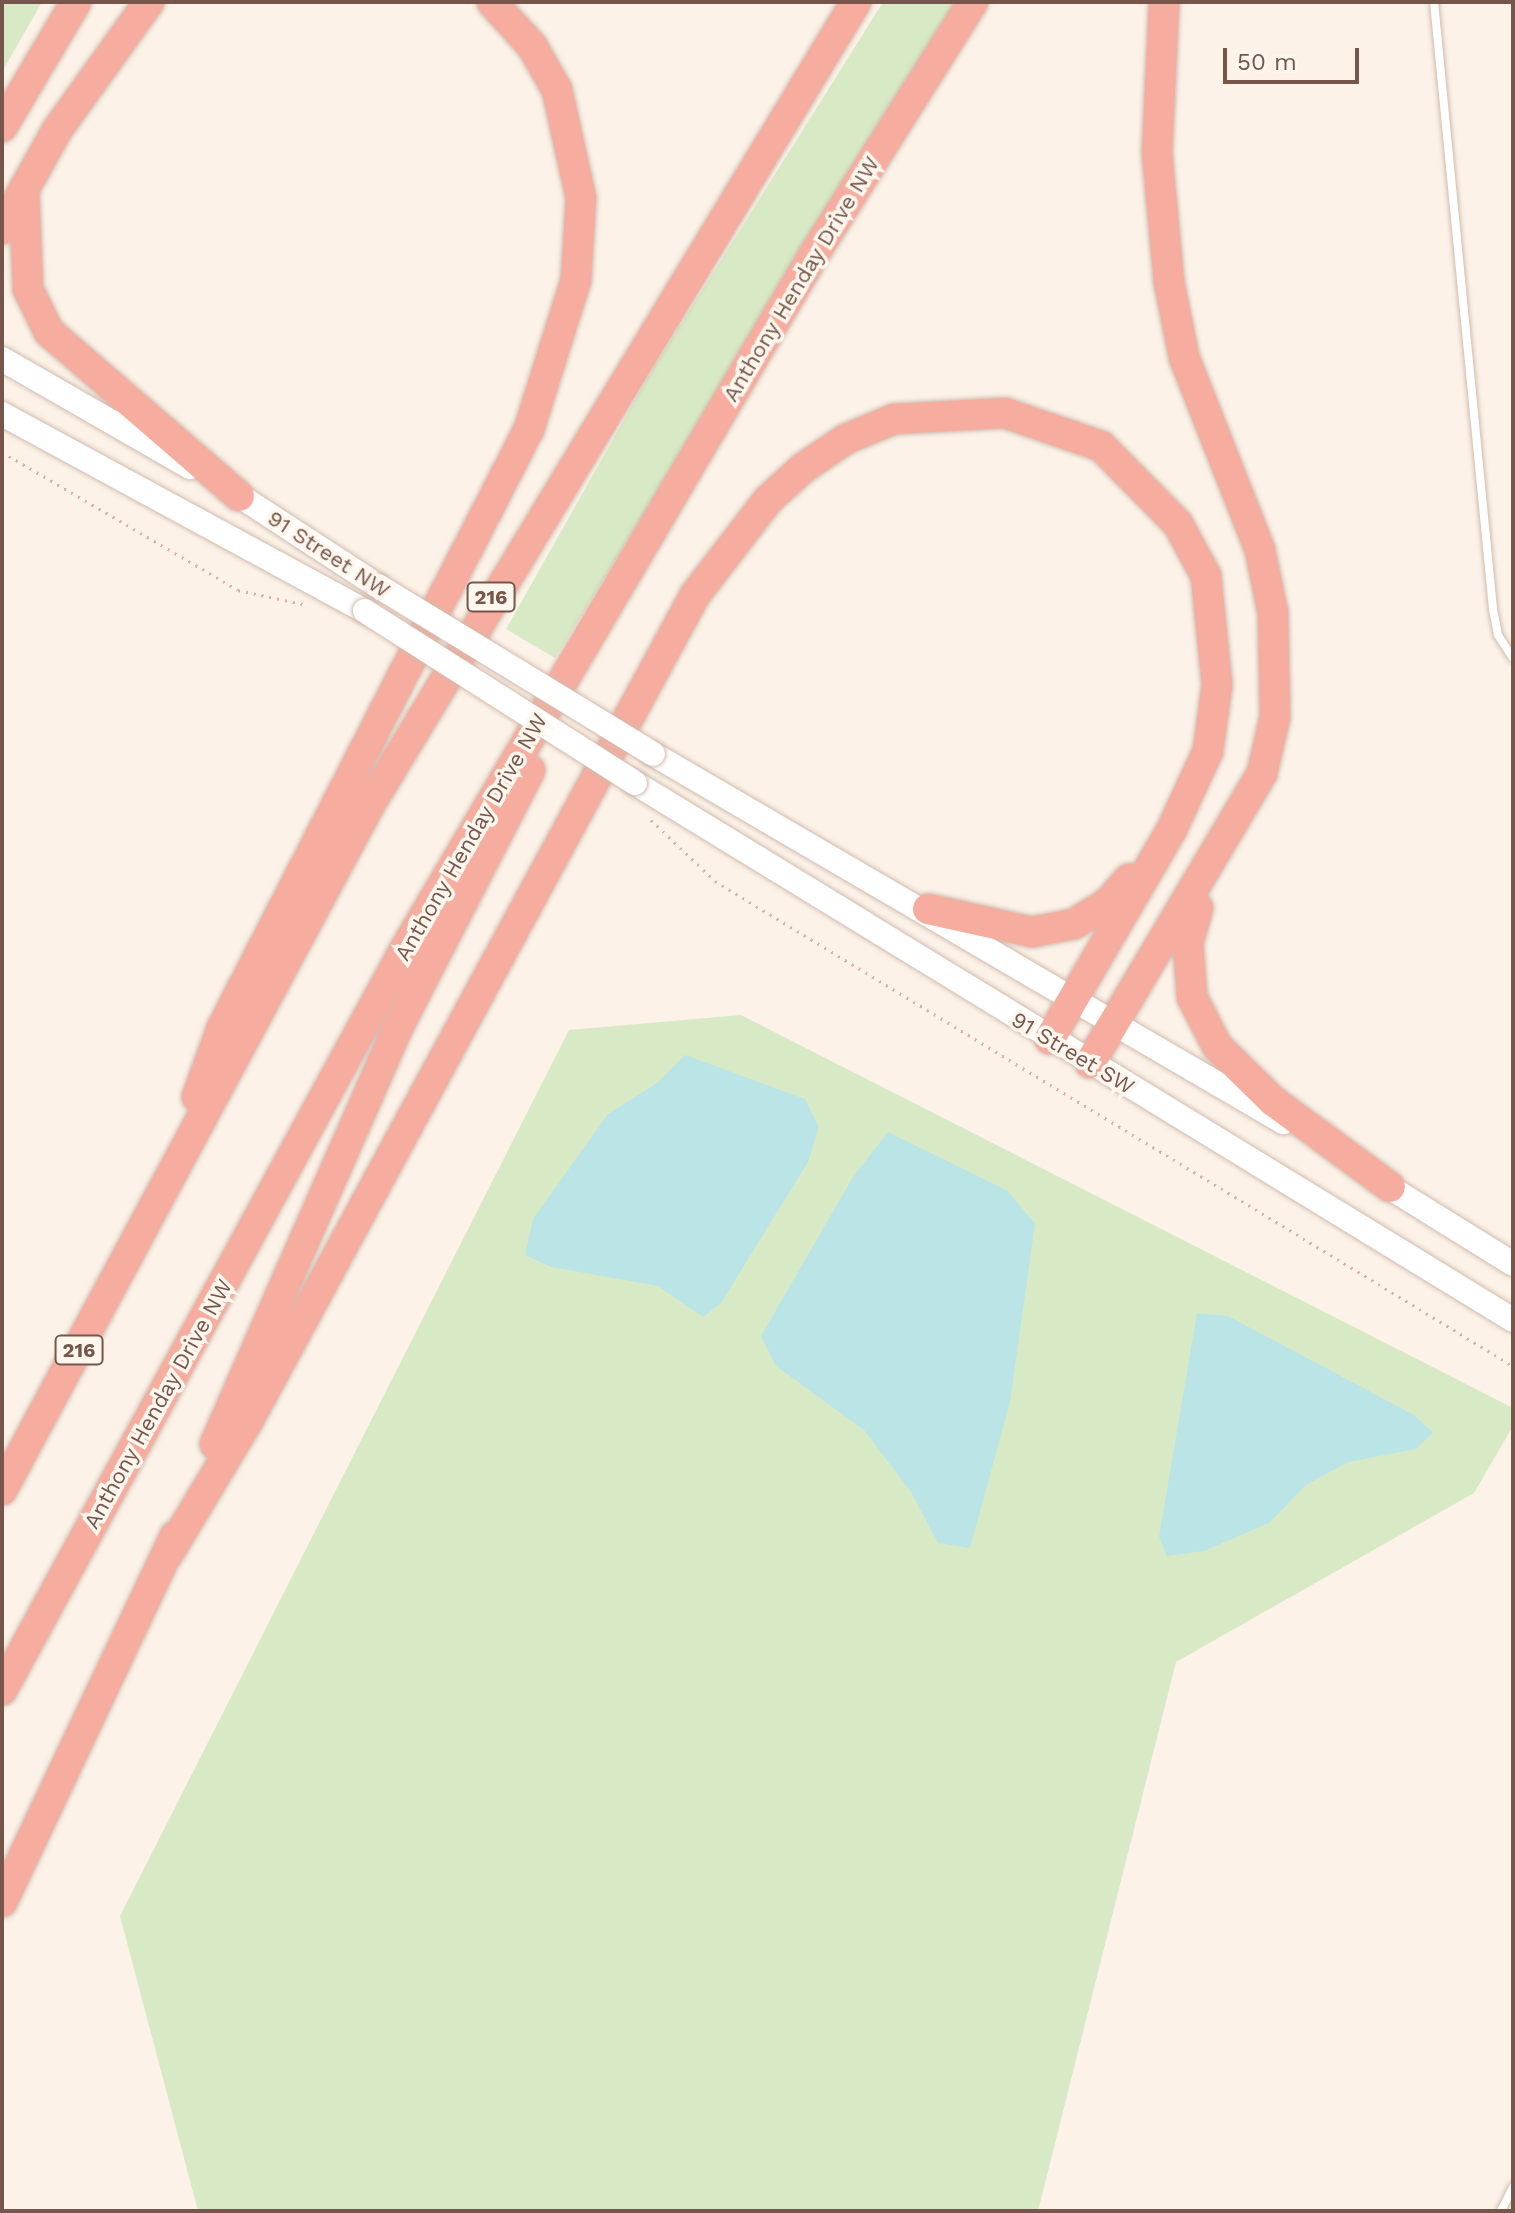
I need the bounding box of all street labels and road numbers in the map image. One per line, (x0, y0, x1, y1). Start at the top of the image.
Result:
street label: Anthony Henday Drive NW (717, 151, 885, 407)
street label: 91 Street NW (263, 505, 395, 603)
road number: 216 (465, 581, 517, 613)
street label: Anthony Henday Drive NW (389, 708, 553, 966)
street label: 91 Street SW (1007, 1006, 1139, 1100)
street label: Anthony Henday Drive NW (78, 1274, 238, 1534)
road number: 216 (53, 1334, 105, 1366)

